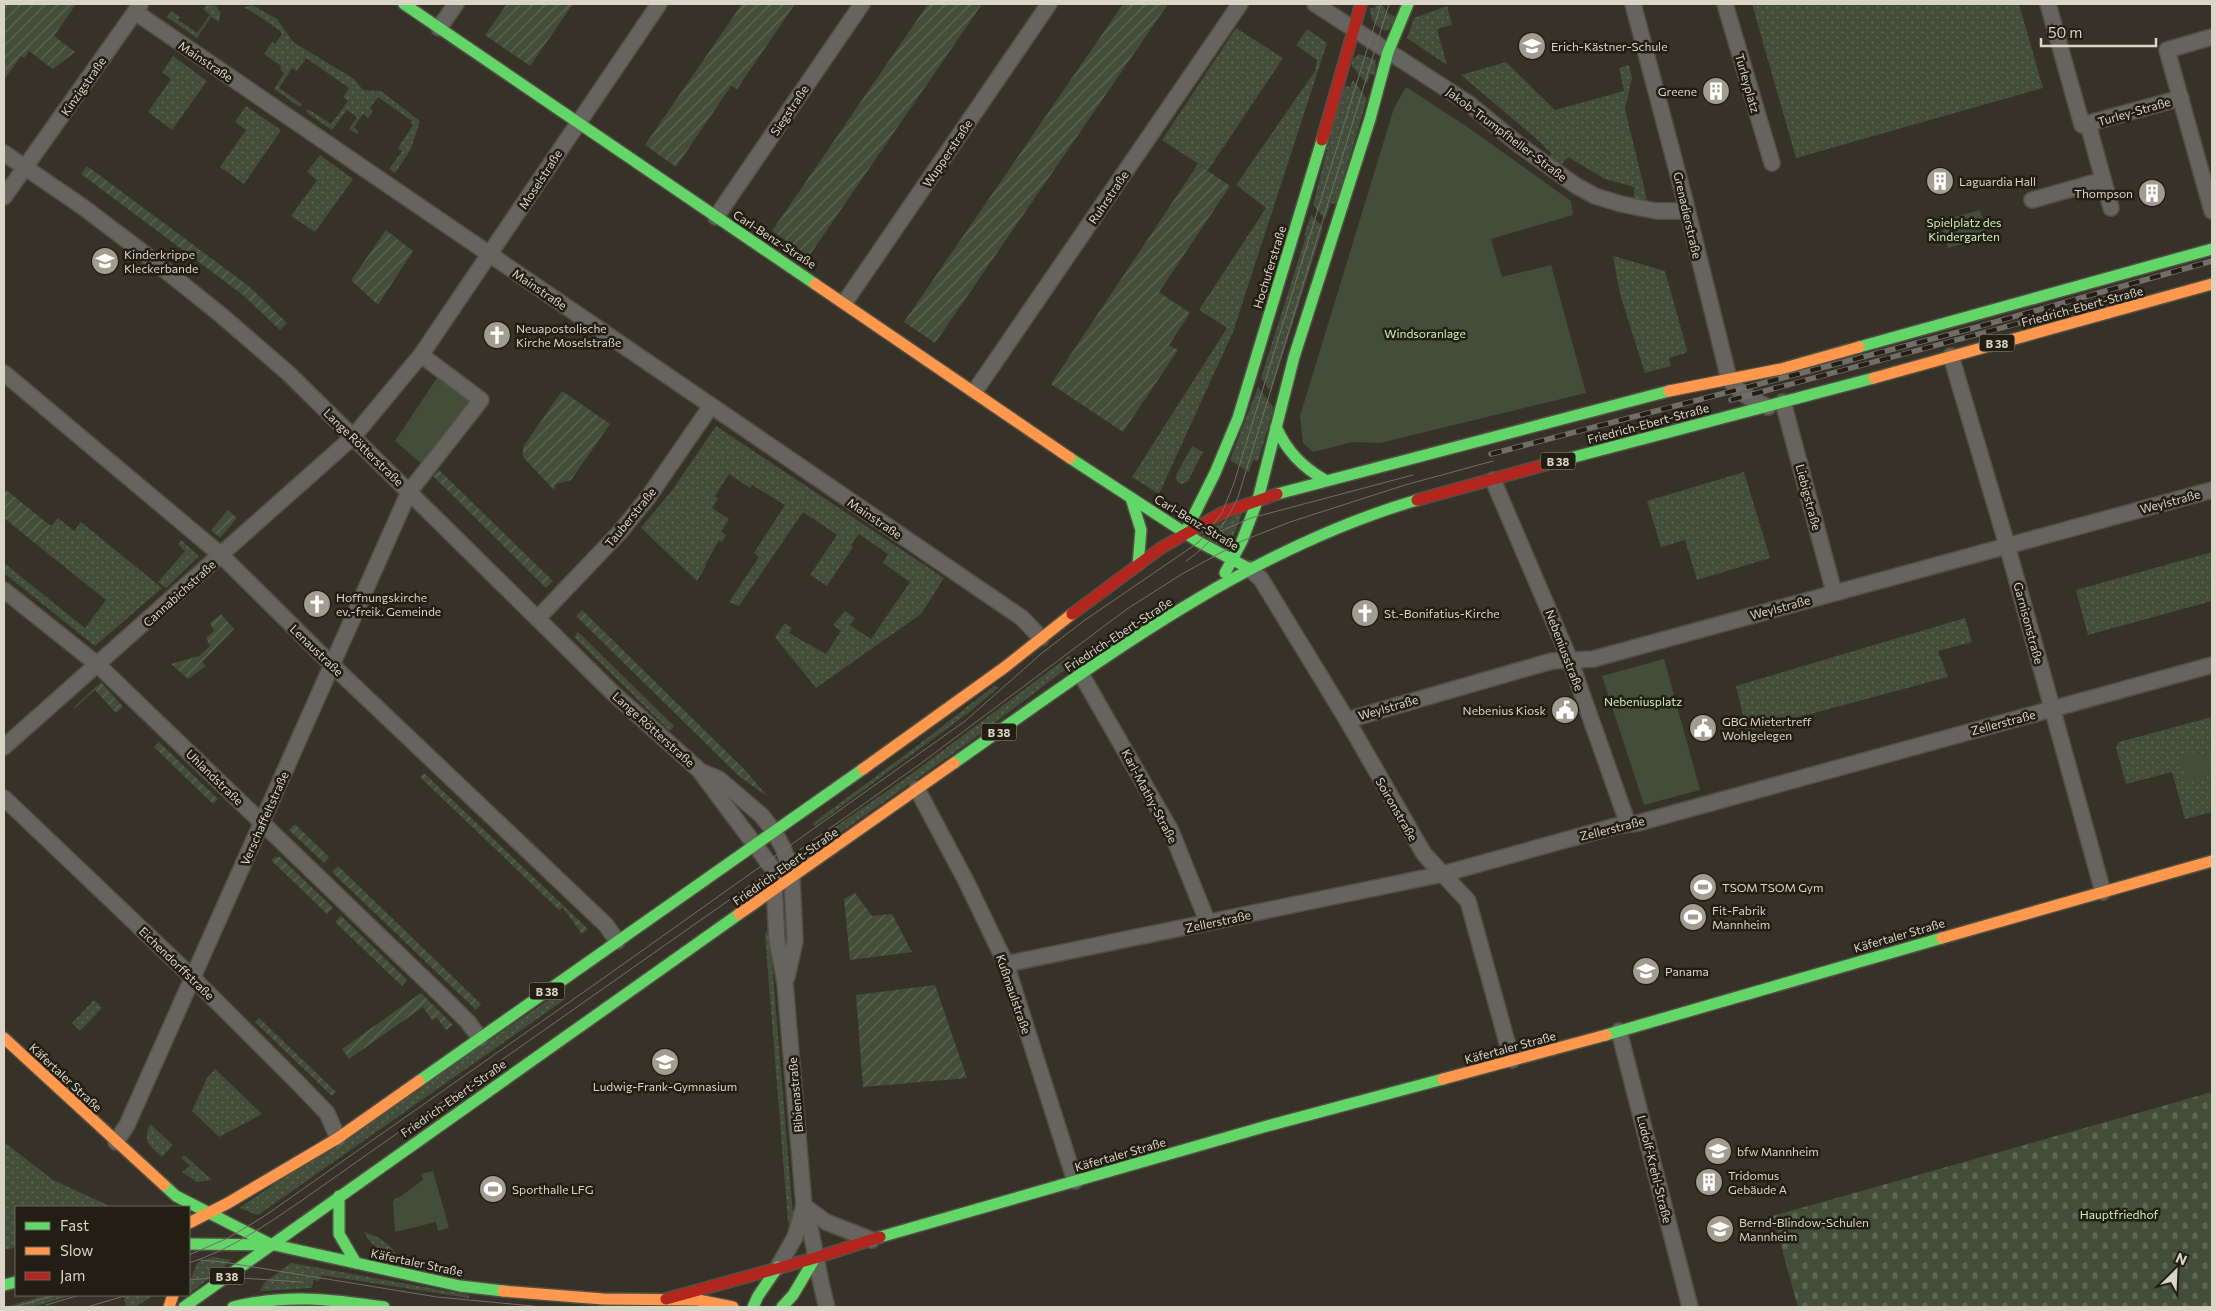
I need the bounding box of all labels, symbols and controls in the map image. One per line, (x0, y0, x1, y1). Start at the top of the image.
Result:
scale bar (2041, 15, 2156, 47)
text: 50 m (2048, 23, 2082, 41)
school or university icon: Erich-Kästner-Schule (1517, 31, 1547, 61)
street label: Mainstraße (176, 38, 236, 84)
place label: Erich-Kästner-Schule (1551, 39, 1668, 53)
street label: Turleyplatz (1733, 52, 1763, 114)
street label: Kinzigstraße (58, 54, 108, 118)
building icon: Greene (1701, 76, 1731, 106)
street label: Siegstraße (767, 82, 811, 138)
street label: Jakob-Trumpfheller-Straße (1443, 84, 1570, 185)
place label: Greene (1658, 84, 1697, 98)
street label: Turley-Straße (2096, 94, 2172, 128)
street label: Wupperstraße (919, 117, 975, 189)
street label: Moselstraße (516, 147, 564, 211)
building icon: Laguardia Hall (1925, 166, 1955, 196)
street label: Ruhrstraße (1085, 168, 1131, 226)
street label: Grenadierstraße (1671, 170, 1705, 260)
place label: Laguardia Hall (1959, 174, 2036, 188)
building icon: Thompson (2137, 178, 2167, 208)
place label: Thompson (2074, 186, 2133, 200)
street label: Carl-Benz-Straße (731, 207, 819, 271)
park label: Spielplatz des Kindergarten (1927, 215, 2001, 243)
street label: Hochuferstraße (1250, 224, 1288, 310)
school or university icon: Kinderkrippe Kleckerbande (90, 246, 120, 276)
place label: Kinderkrippe Kleckerbande (124, 247, 198, 275)
street label: Mainstraße (510, 266, 570, 312)
street label: Friedrich-Ebert-Straße (2020, 283, 2144, 329)
church icon: Neuapostolische Kirche Moselstraße (482, 320, 512, 350)
place label: Neuapostolische Kirche Moselstraße (516, 321, 621, 349)
park label: Windsoranlage (1384, 326, 1466, 340)
road number: B 38 (1980, 334, 2014, 352)
street label: Friedrich-Ebert-Straße (1586, 400, 1710, 446)
street label: Lange Rötterstraße (321, 405, 407, 489)
road number: B 38 (1540, 452, 1576, 470)
street label: Liebigstraße (1793, 462, 1825, 532)
street label: Tauberstraße (602, 484, 658, 550)
street label: Weylstraße (2138, 486, 2202, 516)
street label: Carl-Benz-Straße (1152, 491, 1242, 553)
street label: Mainstraße (845, 495, 905, 541)
street label: Cannabichstraße (140, 557, 218, 629)
street label: Garnisonstraße (2011, 581, 2047, 665)
church icon: Hoffnungskirche ev.-freik. Gemeinde (302, 589, 332, 619)
place label: Hoffnungskirche ev.-freik. Gemeinde (336, 590, 441, 618)
street label: Weylstraße (1748, 592, 1812, 622)
street label: Friedrich-Ebert-Straße (1062, 594, 1174, 674)
church icon: St.-Bonifatius-Kirche (1350, 598, 1380, 628)
place label: St.-Bonifatius-Kirche (1384, 606, 1500, 620)
street label: Nebeniusstraße (1543, 607, 1587, 693)
street label: Lenaustraße (288, 621, 346, 679)
street label: Lange Rötterstraße (610, 689, 698, 769)
street label: Weylstraße (1356, 692, 1420, 722)
park label: Nebeniusplatz (1604, 694, 1682, 708)
public building icon: Nebenius Kiosk (1550, 695, 1580, 725)
place label: Nebenius Kiosk (1463, 703, 1546, 717)
street label: Zellerstraße (1969, 707, 2037, 737)
public building icon: GBG Mietertreff Wohlgelegen (1688, 713, 1718, 743)
place label: GBG Mietertreff Wohlgelegen (1722, 714, 1812, 742)
road number: B 38 (982, 724, 1016, 740)
street label: Uhlandstraße (184, 746, 246, 808)
street label: Karl-Mathy-Straße (1119, 747, 1181, 845)
street label: Verschaffeltstraße (237, 769, 291, 867)
street label: Soironstraße (1373, 775, 1421, 843)
street label: Zellerstraße (1578, 813, 1646, 843)
street label: Friedrich-Ebert-Straße (730, 824, 840, 908)
sports icon: TSOM TSOM Gym (1688, 872, 1718, 902)
place label: TSOM TSOM Gym (1722, 880, 1823, 894)
sports icon: Fit-Fabrik Mannheim (1678, 902, 1708, 932)
place label: Fit-Fabrik Mannheim (1712, 903, 1770, 931)
street label: Zellerstraße (1184, 907, 1252, 935)
street label: Käfertaler Straße (1852, 915, 1946, 955)
street label: Eichendorffstraße (137, 924, 217, 1002)
street label: Kußmaulstraße (994, 952, 1034, 1036)
school or university icon: Panama (1631, 956, 1661, 986)
place label: Panama (1665, 964, 1709, 978)
road number: B 38 (530, 982, 564, 999)
street label: Käfertaler Straße (1463, 1028, 1557, 1066)
street label: Käfertaler Straße (27, 1040, 105, 1114)
school or university icon: Ludwig-Frank-Gymnasium (650, 1047, 680, 1077)
street label: Friedrich-Ebert-Straße (398, 1056, 508, 1140)
street label: Bibienastraße (785, 1057, 805, 1133)
place label: Ludwig-Frank-Gymnasium (593, 1079, 737, 1093)
street label: Ludolf-Krehl-Straße (1635, 1114, 1675, 1224)
street label: Käfertaler Straße (1073, 1134, 1167, 1174)
school or university icon: bfw Mannheim (1703, 1136, 1733, 1166)
place label: bfw Mannheim (1737, 1144, 1819, 1158)
building icon: Tridomus Gebäude A (1694, 1167, 1724, 1197)
place label: Tridomus Gebäude A (1728, 1168, 1787, 1196)
sports icon: Sporthalle LFG (478, 1174, 508, 1204)
place label: Sporthalle LFG (512, 1182, 593, 1196)
legend (15, 1206, 190, 1296)
park label: Hauptfriedhof (2080, 1207, 2158, 1221)
school or university icon: Bernd-Blindow-Schulen Mannheim (1705, 1214, 1735, 1244)
place label: Bernd-Blindow-Schulen Mannheim (1739, 1215, 1869, 1243)
text: Fast (60, 1216, 89, 1234)
text: Slow (60, 1241, 93, 1259)
street label: Käfertaler Straße (370, 1245, 464, 1279)
north arrow (2151, 1246, 2201, 1296)
text: N (2173, 1249, 2190, 1269)
text: Jam (60, 1266, 85, 1284)
road number: B 38 (210, 1268, 244, 1284)

